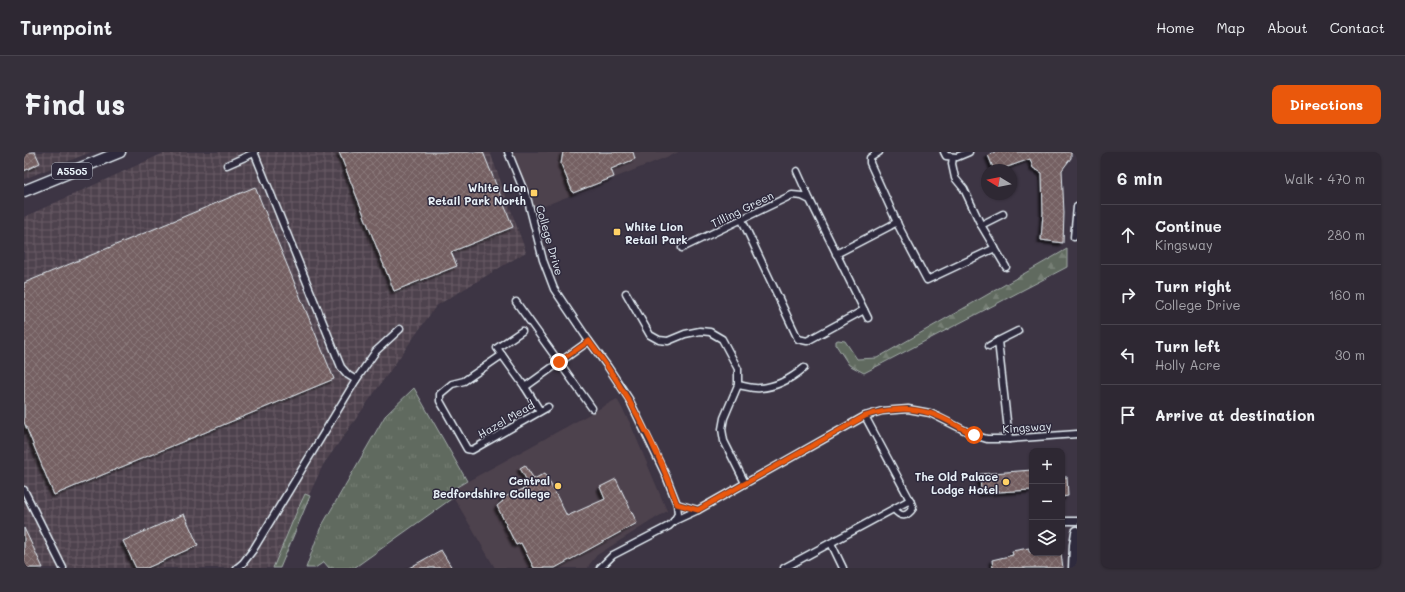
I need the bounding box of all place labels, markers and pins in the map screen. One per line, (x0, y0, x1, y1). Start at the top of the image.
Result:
place label: White Lion Retail Park North (428, 180, 526, 208)
marker: White Lion Retail Park North (529, 188, 539, 198)
place label: White Lion Retail Park (625, 219, 687, 247)
marker: White Lion Retail Park (612, 227, 622, 237)
place label: The Old Palace Lodge Hotel (915, 469, 998, 497)
place label: Central Bedfordshire College (433, 473, 550, 501)
marker: The Old Palace Lodge Hotel (1001, 477, 1011, 487)
marker: Central Bedfordshire College (553, 481, 563, 491)

